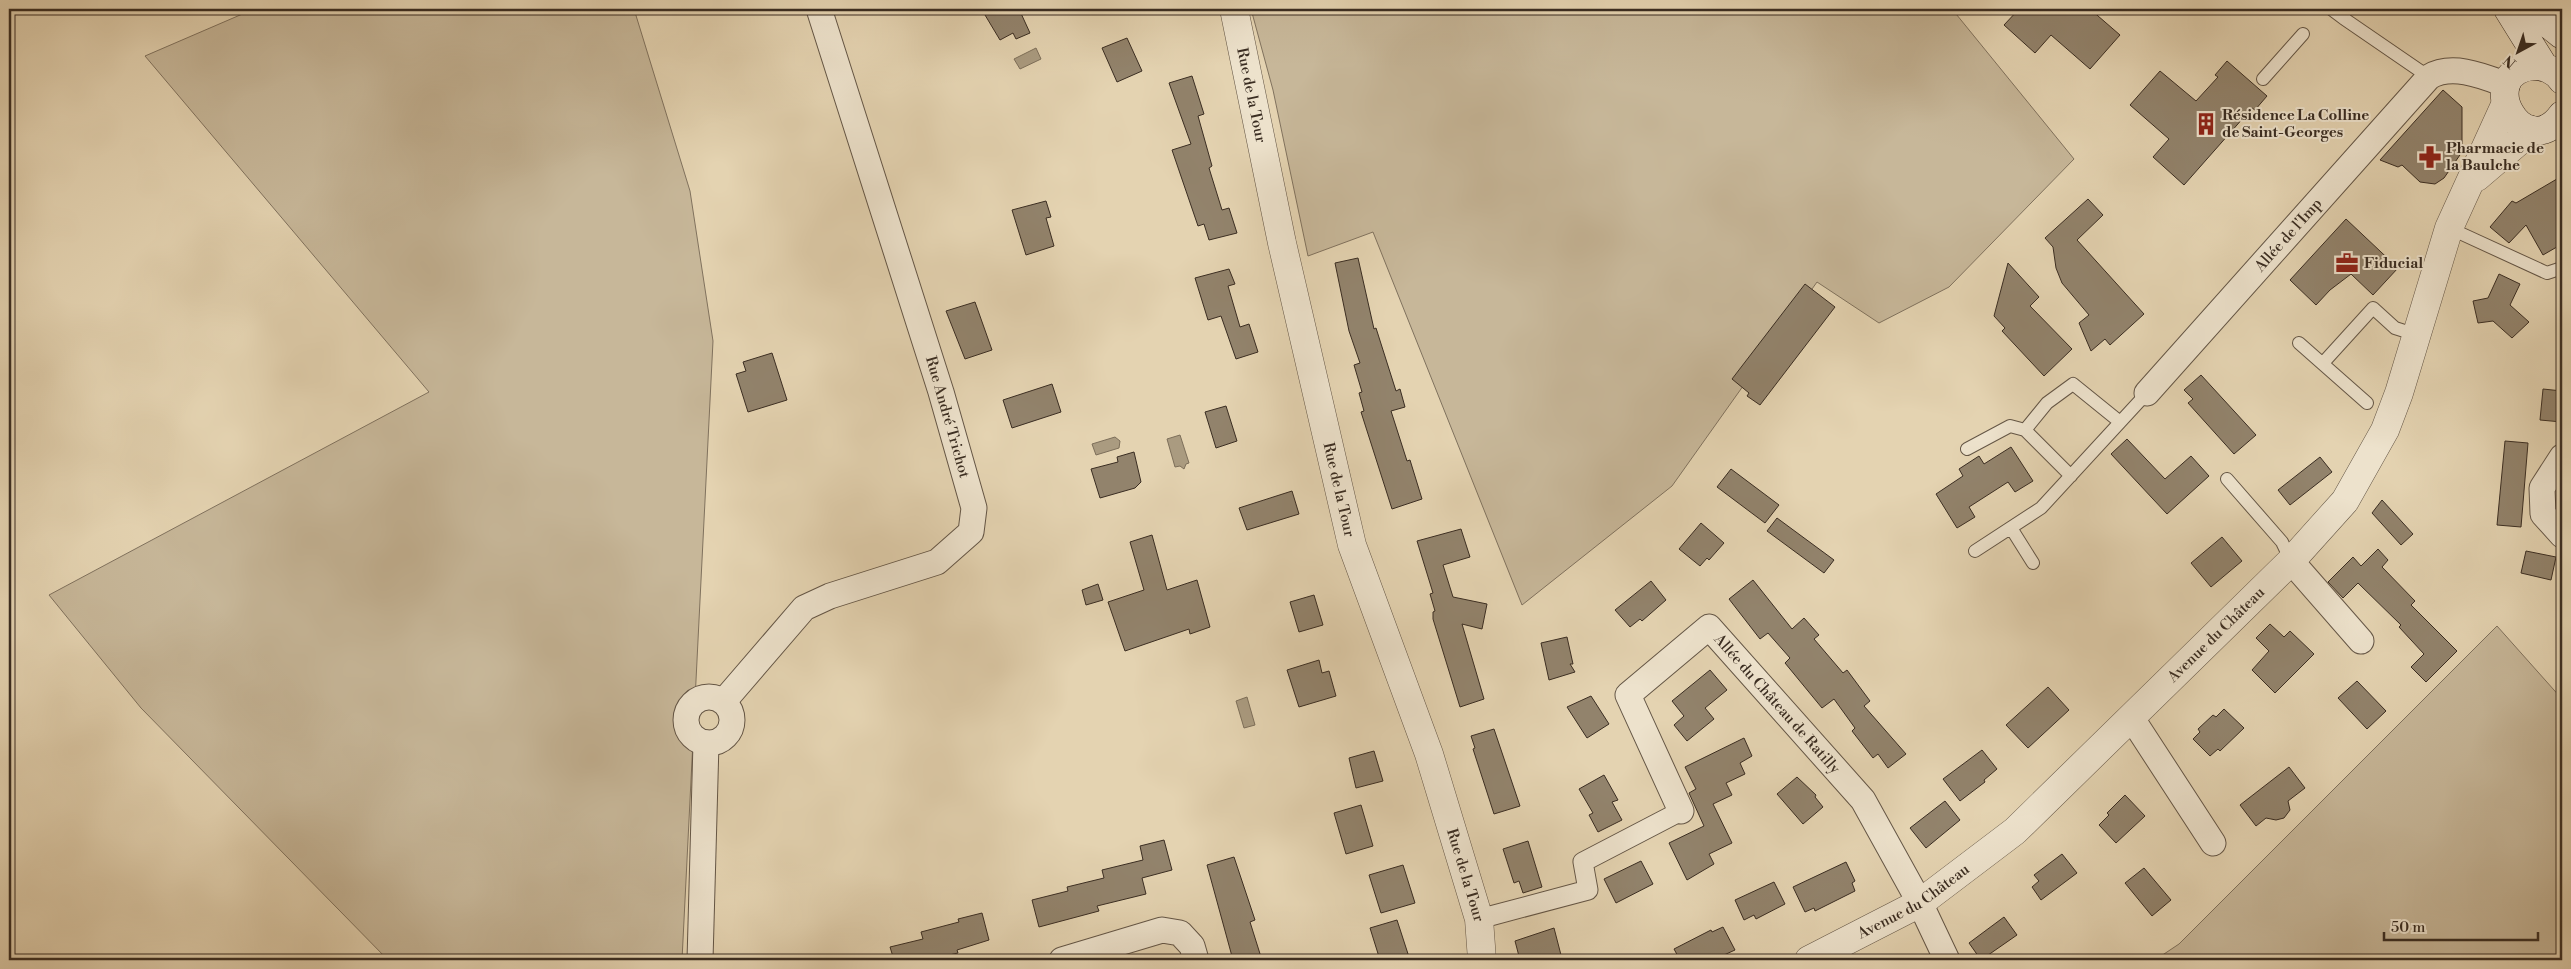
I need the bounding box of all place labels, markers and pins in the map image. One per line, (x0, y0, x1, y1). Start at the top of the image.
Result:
place label: Résidence La Colline de Saint-Georges (2222, 106, 2369, 142)
building icon: Résidence La Colline de Saint-Georges (2193, 111, 2219, 137)
place label: Pharmacie de la Baulche (2446, 139, 2544, 175)
pharmacy icon: Pharmacie de la Baulche (2417, 144, 2443, 170)
office icon: Fiducial (2334, 250, 2360, 276)
place label: Fiducial (2364, 254, 2423, 273)

